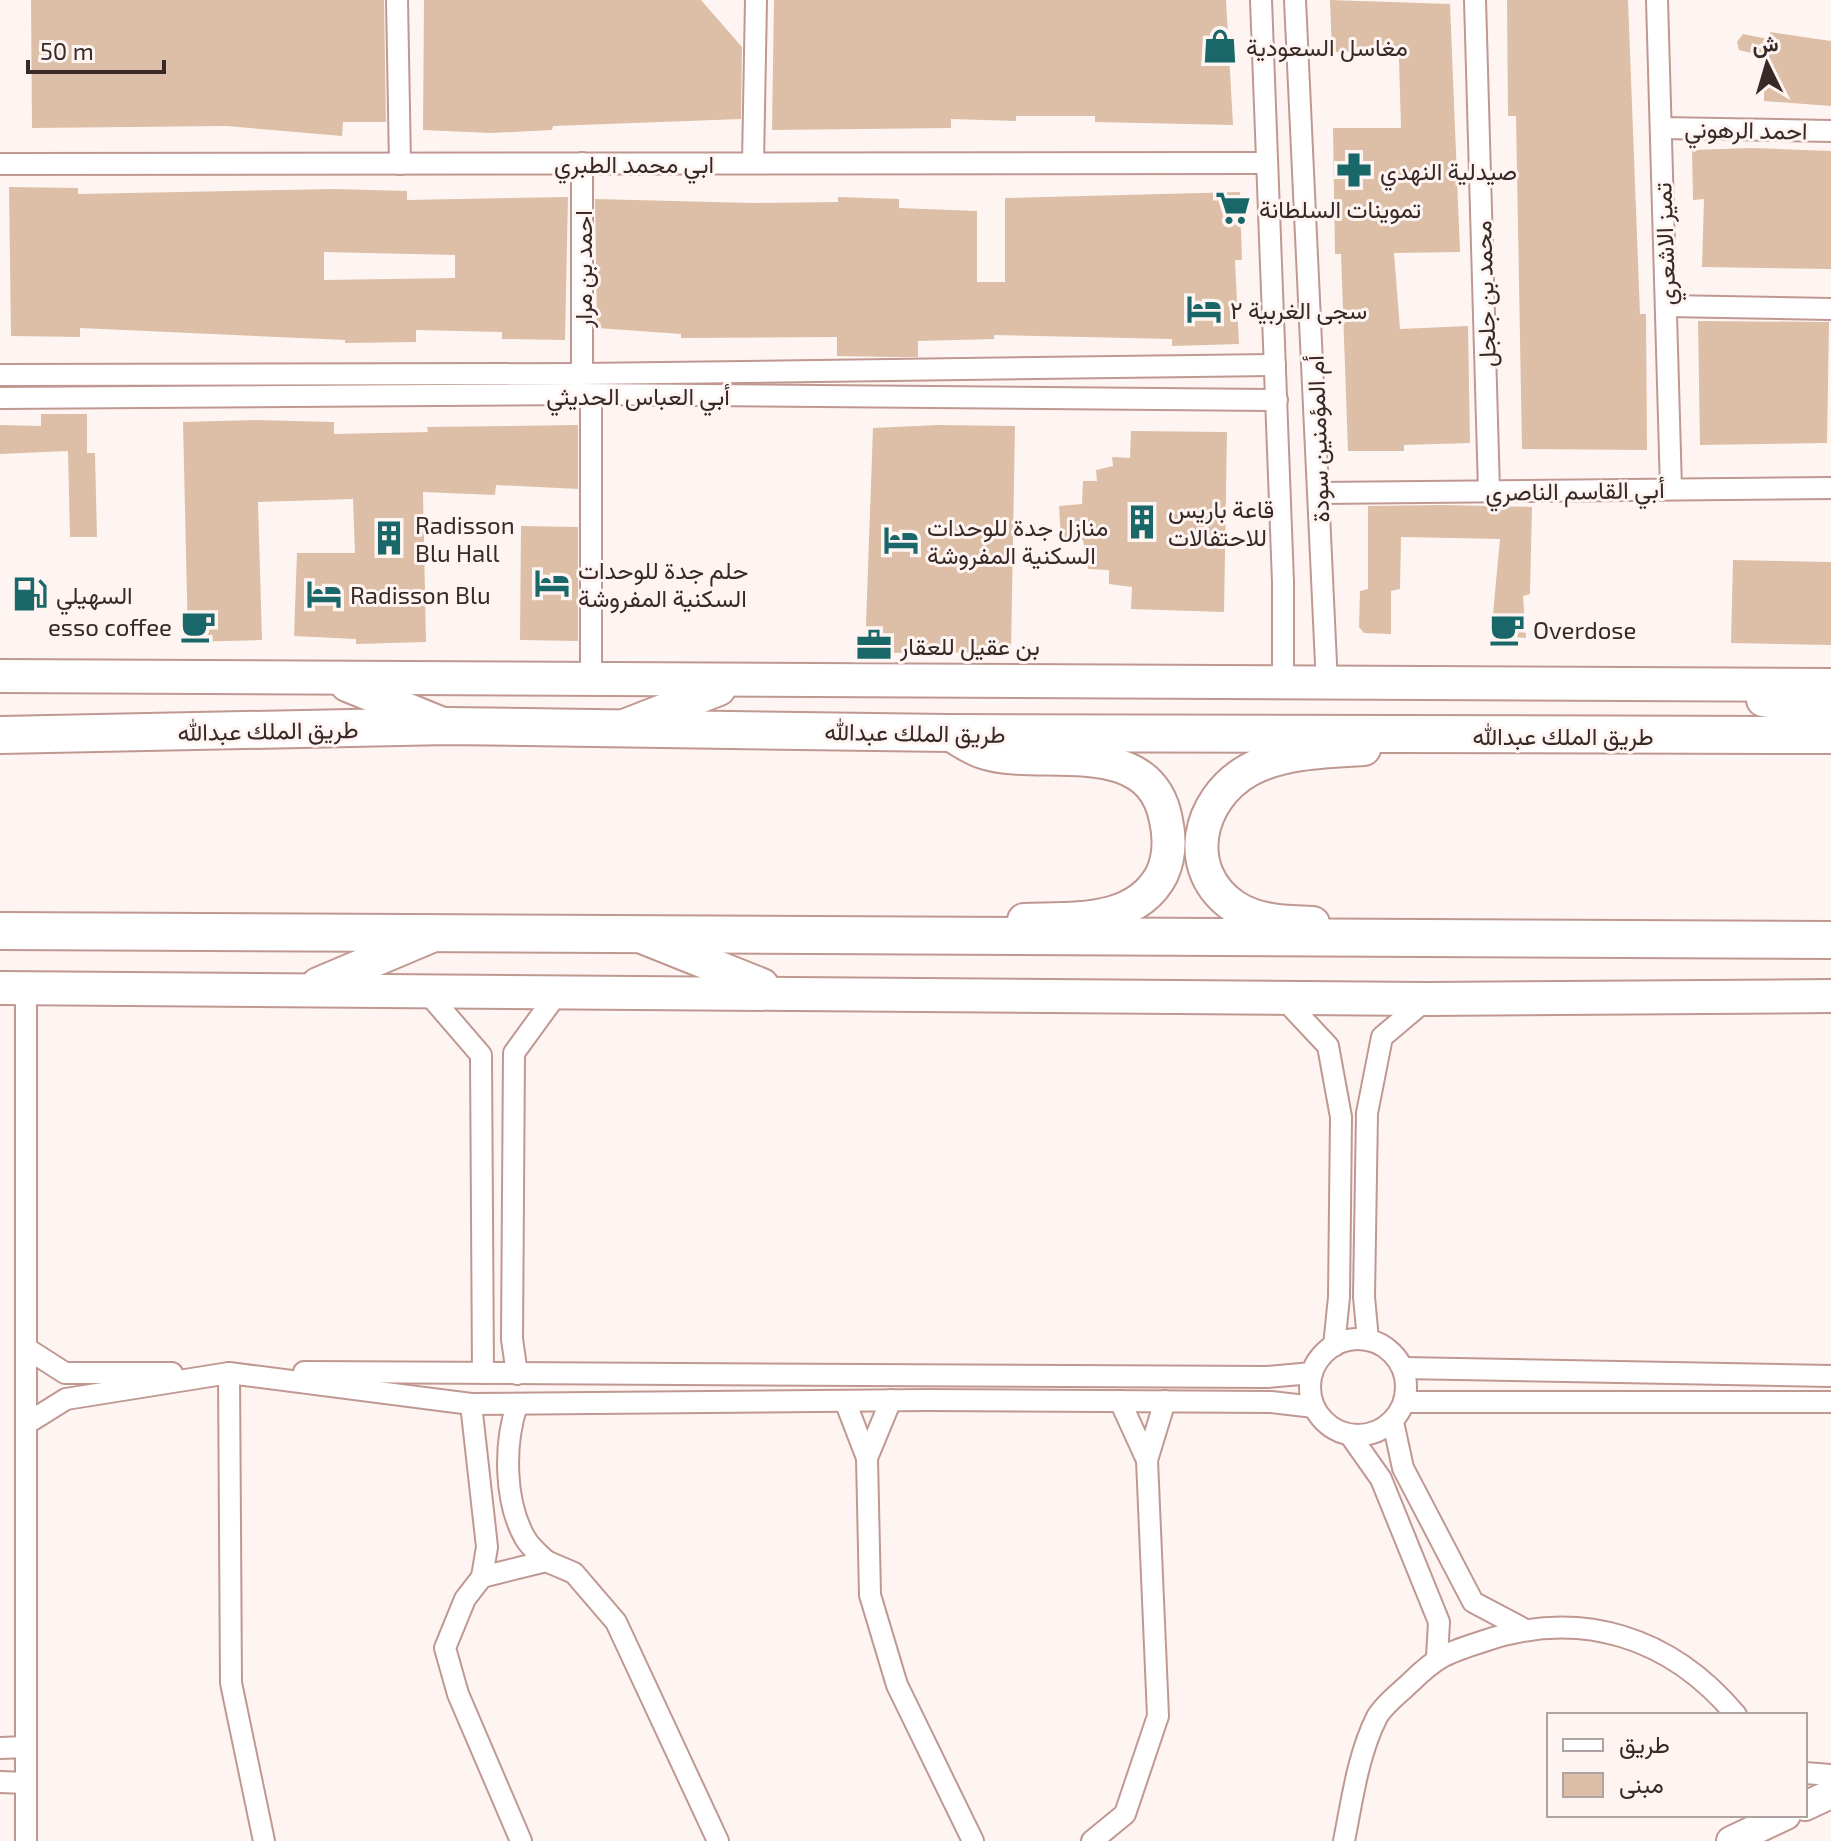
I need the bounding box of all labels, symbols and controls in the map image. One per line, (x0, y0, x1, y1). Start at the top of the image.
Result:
scale bar (28, 24, 164, 74)
north arrow (1727, 24, 1807, 104)
shop icon: مغاسل السعودية (1201, 27, 1239, 65)
text: ش (1751, 29, 1780, 59)
place label: مغاسل السعودية (1246, 32, 1408, 63)
text: 50 m (40, 36, 94, 65)
street label: احمد الرهوني (1684, 113, 1808, 151)
street label: ابي محمد الطبري (554, 149, 714, 184)
pharmacy icon: صيدلية النهدي (1335, 151, 1373, 189)
place label: صيدلية النهدي (1380, 156, 1517, 191)
street label: تميز الاشعري (1647, 182, 1687, 306)
supermarket icon: تموينات السلطانة (1214, 189, 1252, 227)
place label: تموينات السلطانة (1259, 194, 1421, 225)
street label: احمد بن مرار (568, 210, 599, 329)
street label: محمد بن جلجل (1467, 220, 1502, 368)
hotel icon: سجى الغربية ٢ (1185, 290, 1223, 328)
place label: سجى الغربية ٢ (1230, 295, 1367, 326)
street label: أم المؤمنين سودة (1300, 354, 1337, 523)
street label: أبي العباس الحديثي (546, 381, 730, 416)
street label: أبي القاسم الناصري (1485, 474, 1665, 512)
place label: قاعة باريس للاحتفالات (1168, 494, 1274, 551)
building icon: قاعة باريس للاحتفالات (1123, 503, 1161, 541)
place label: Radisson Blu Hall (415, 510, 515, 567)
place label: منازل جدة للوحدات السكنية المفروشة (927, 512, 1108, 571)
building icon: Radisson Blu Hall (370, 519, 408, 557)
hotel icon: منازل جدة للوحدات السكنية المفروشة (882, 521, 920, 559)
place label: حلم جدة للوحدات السكنية المفروشة (578, 555, 748, 614)
hotel icon: حلم جدة للوحدات السكنية المفروشة (533, 564, 571, 602)
fuel station icon: السهيلي (11, 575, 49, 613)
hotel icon: Radisson Blu (305, 575, 343, 613)
place label: السهيلي (56, 580, 133, 615)
place label: Radisson Blu (350, 580, 491, 609)
cafe icon: esso coffee (179, 607, 217, 645)
cafe icon: Overdose (1488, 610, 1526, 648)
place label: esso coffee (48, 612, 172, 641)
place label: Overdose (1533, 615, 1636, 644)
office icon: بن عقيل للعقار (855, 626, 893, 664)
place label: بن عقيل للعقار (899, 631, 1040, 662)
street label: طريق الملك عبدالله (177, 714, 359, 748)
street label: طريق الملك عبدالله (824, 716, 1006, 750)
street label: طريق الملك عبدالله (1472, 721, 1654, 752)
legend (1547, 1713, 1807, 1817)
text: طريق (1619, 1729, 1670, 1760)
text: مبنى (1619, 1769, 1664, 1799)

